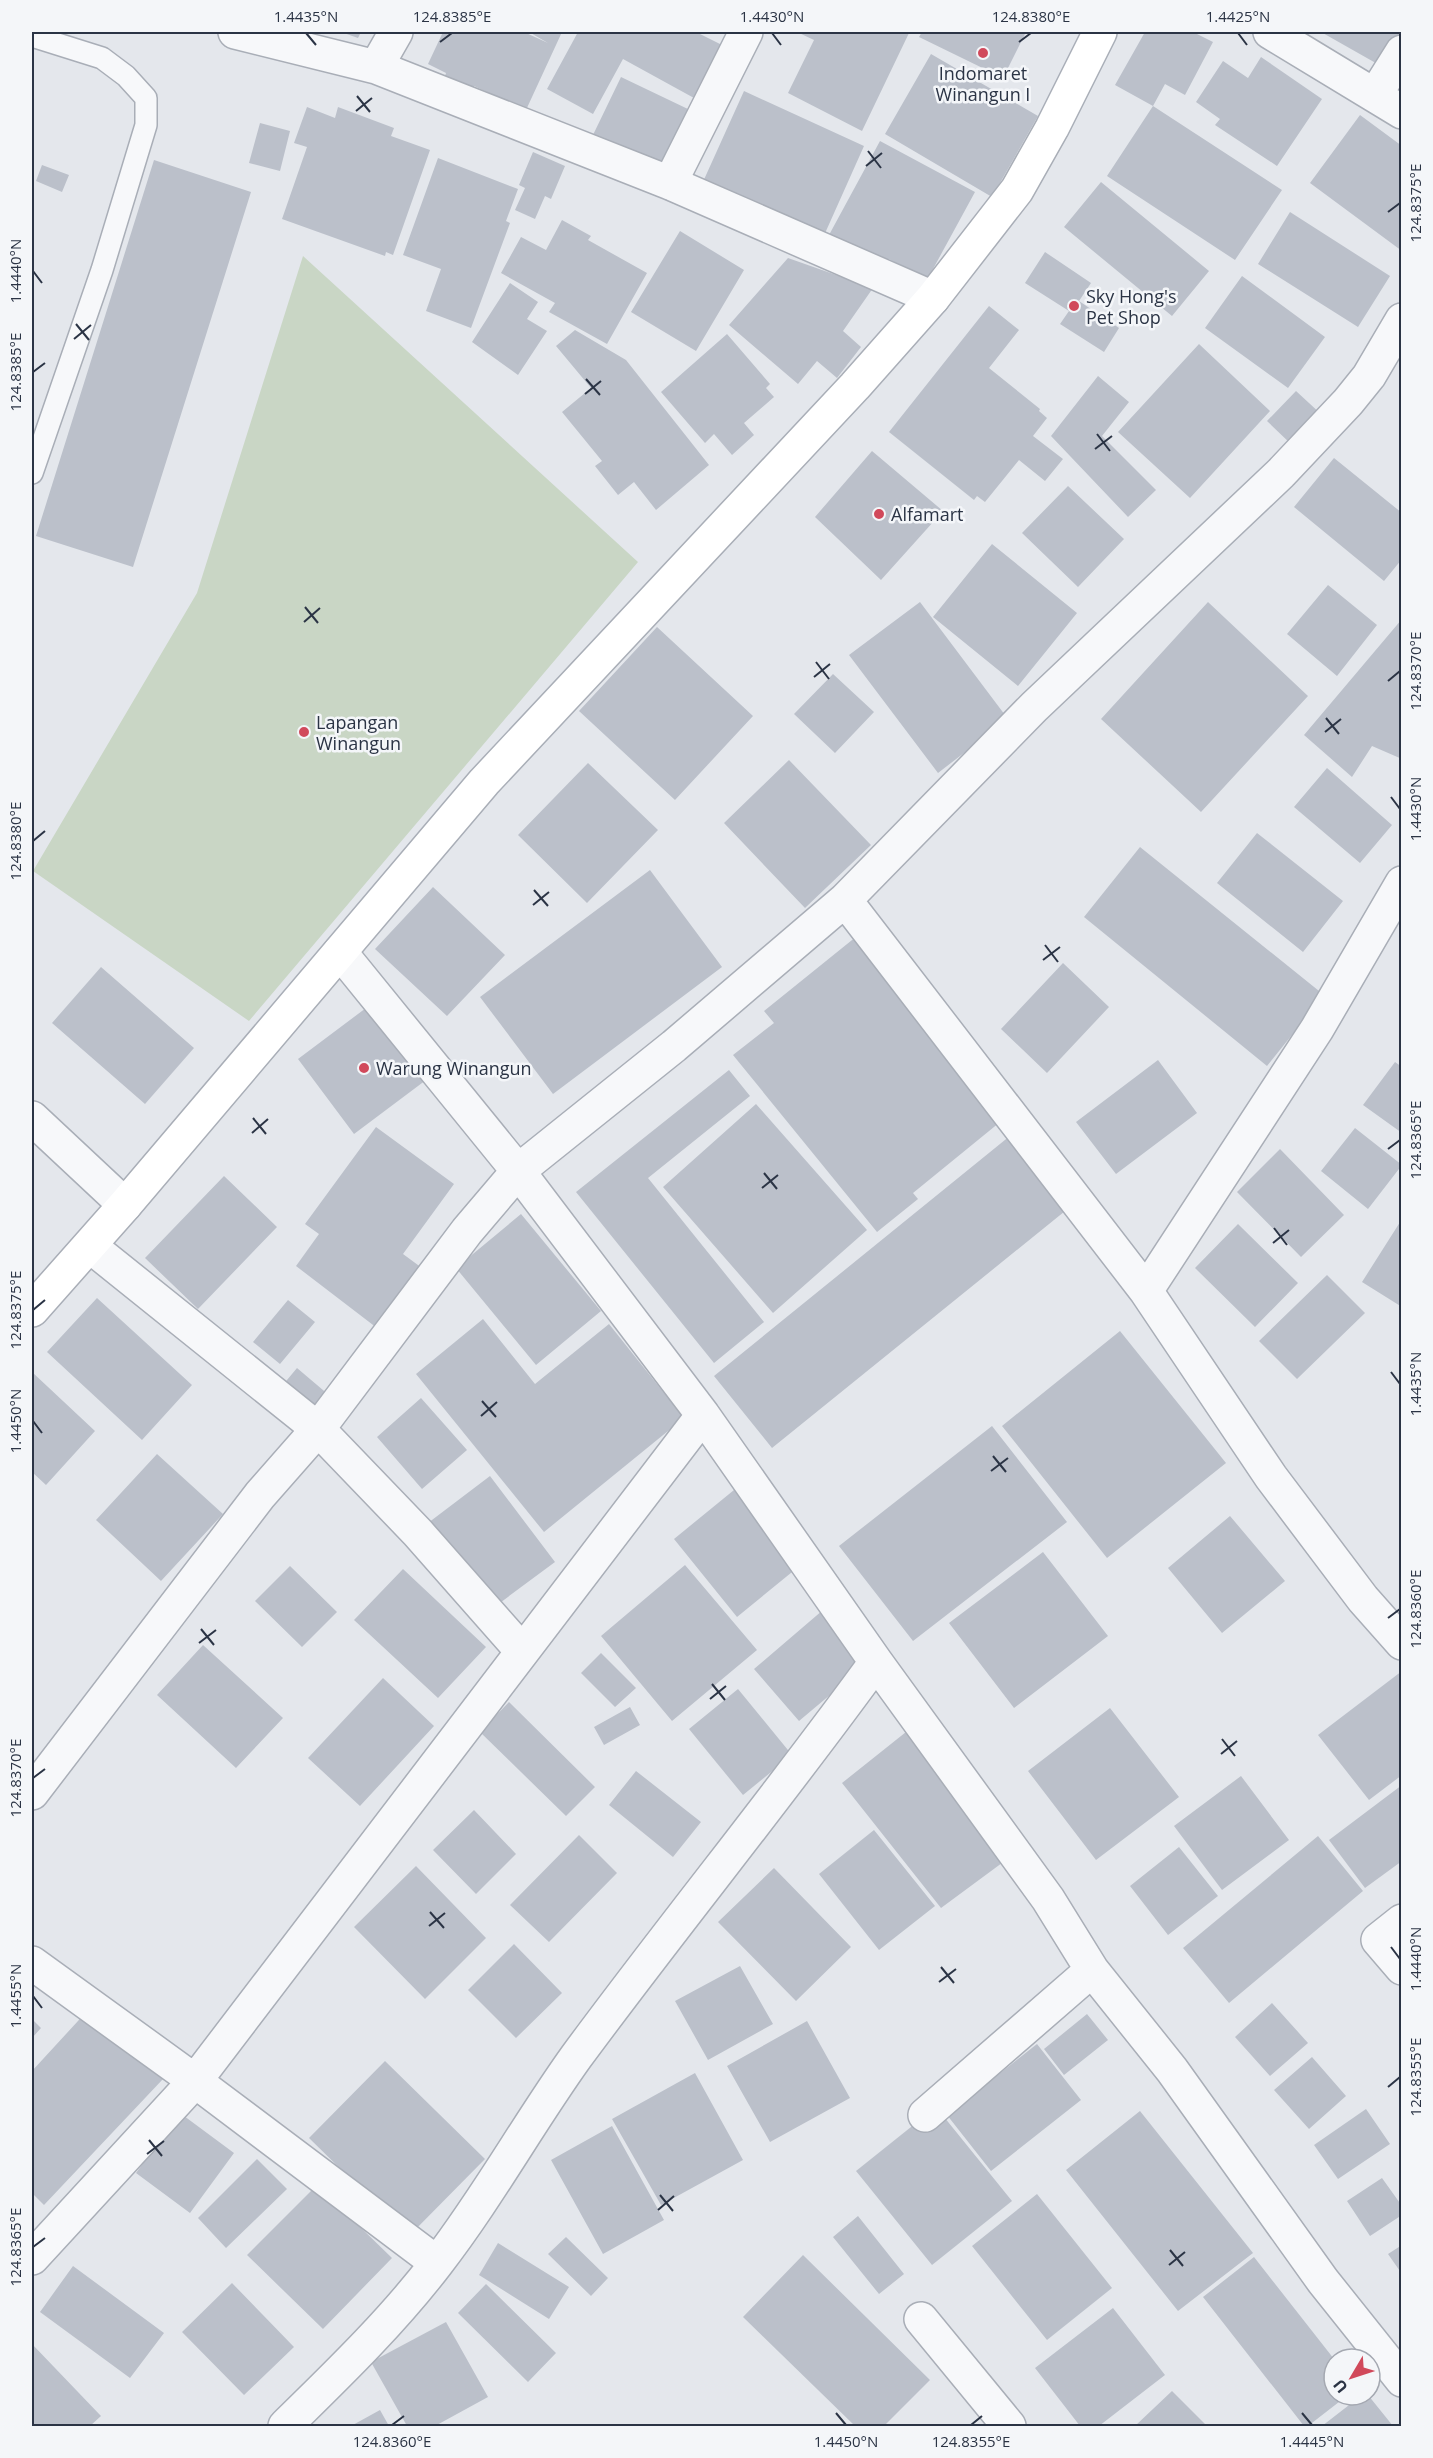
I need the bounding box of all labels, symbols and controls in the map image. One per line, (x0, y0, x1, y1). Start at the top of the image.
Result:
text: 1.4435°N (274, 6, 338, 26)
text: 124.8385°E (413, 6, 491, 26)
text: 1.4430°N (740, 6, 804, 26)
text: 124.8380°E (992, 6, 1070, 26)
text: 1.4425°N (1206, 6, 1270, 26)
marker: Indomaret Winangun I (976, 46, 990, 60)
place label: Indomaret Winangun I (936, 61, 1030, 106)
text: 124.8375°E (1405, 164, 1425, 242)
text: 1.4440°N (5, 239, 25, 303)
place label: Sky Hong's Pet Shop (1086, 284, 1176, 329)
marker: Sky Hong's Pet Shop (1067, 299, 1081, 313)
text: 124.8385°E (5, 333, 25, 411)
place label: Alfamart (891, 502, 963, 526)
marker: Alfamart (872, 507, 886, 521)
text: 124.8370°E (1405, 632, 1425, 710)
place label: Lapangan Winangun (316, 710, 401, 755)
marker: Lapangan Winangun (297, 725, 311, 739)
text: 1.4430°N (1405, 777, 1425, 841)
text: 124.8380°E (5, 802, 25, 880)
place label: Warung Winangun (376, 1056, 532, 1080)
marker: Warung Winangun (357, 1061, 371, 1075)
text: 124.8365°E (1405, 1101, 1425, 1179)
text: 124.8375°E (5, 1271, 25, 1349)
text: 1.4435°N (1405, 1352, 1425, 1416)
text: 1.4450°N (5, 1389, 25, 1453)
text: 124.8360°E (1405, 1570, 1425, 1648)
text: 124.8370°E (5, 1739, 25, 1817)
text: 1.4440°N (1405, 1927, 1425, 1991)
text: 1.4455°N (5, 1964, 25, 2028)
text: 124.8355°E (1405, 2038, 1425, 2116)
text: 124.8365°E (5, 2208, 25, 2286)
north arrow (1322, 2347, 1382, 2407)
text: U (1328, 2375, 1353, 2398)
text: 124.8360°E (353, 2431, 431, 2451)
text: 1.4450°N (814, 2431, 878, 2451)
text: 124.8355°E (932, 2431, 1010, 2451)
text: 1.4445°N (1280, 2431, 1344, 2451)

